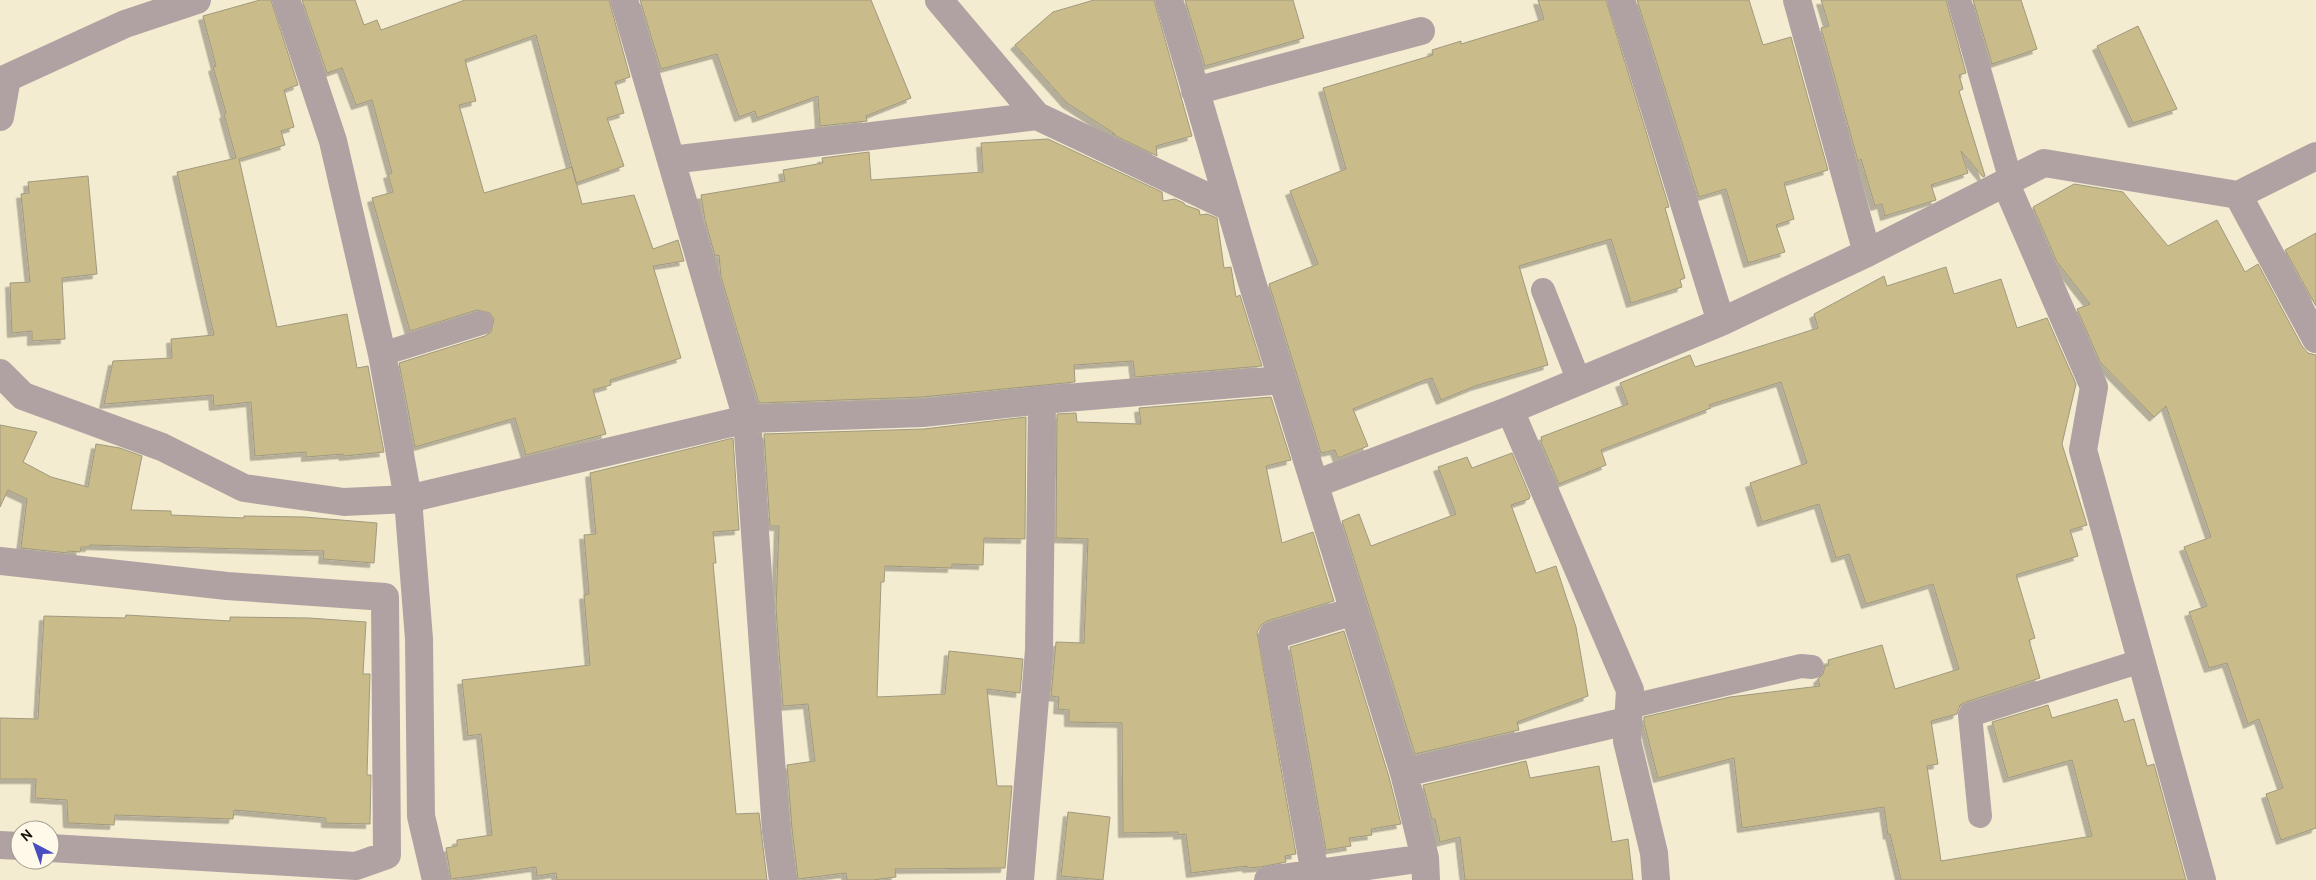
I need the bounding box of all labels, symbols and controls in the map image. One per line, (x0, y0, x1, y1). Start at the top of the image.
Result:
north arrow (10, 820, 60, 870)
text: N (17, 825, 36, 845)

